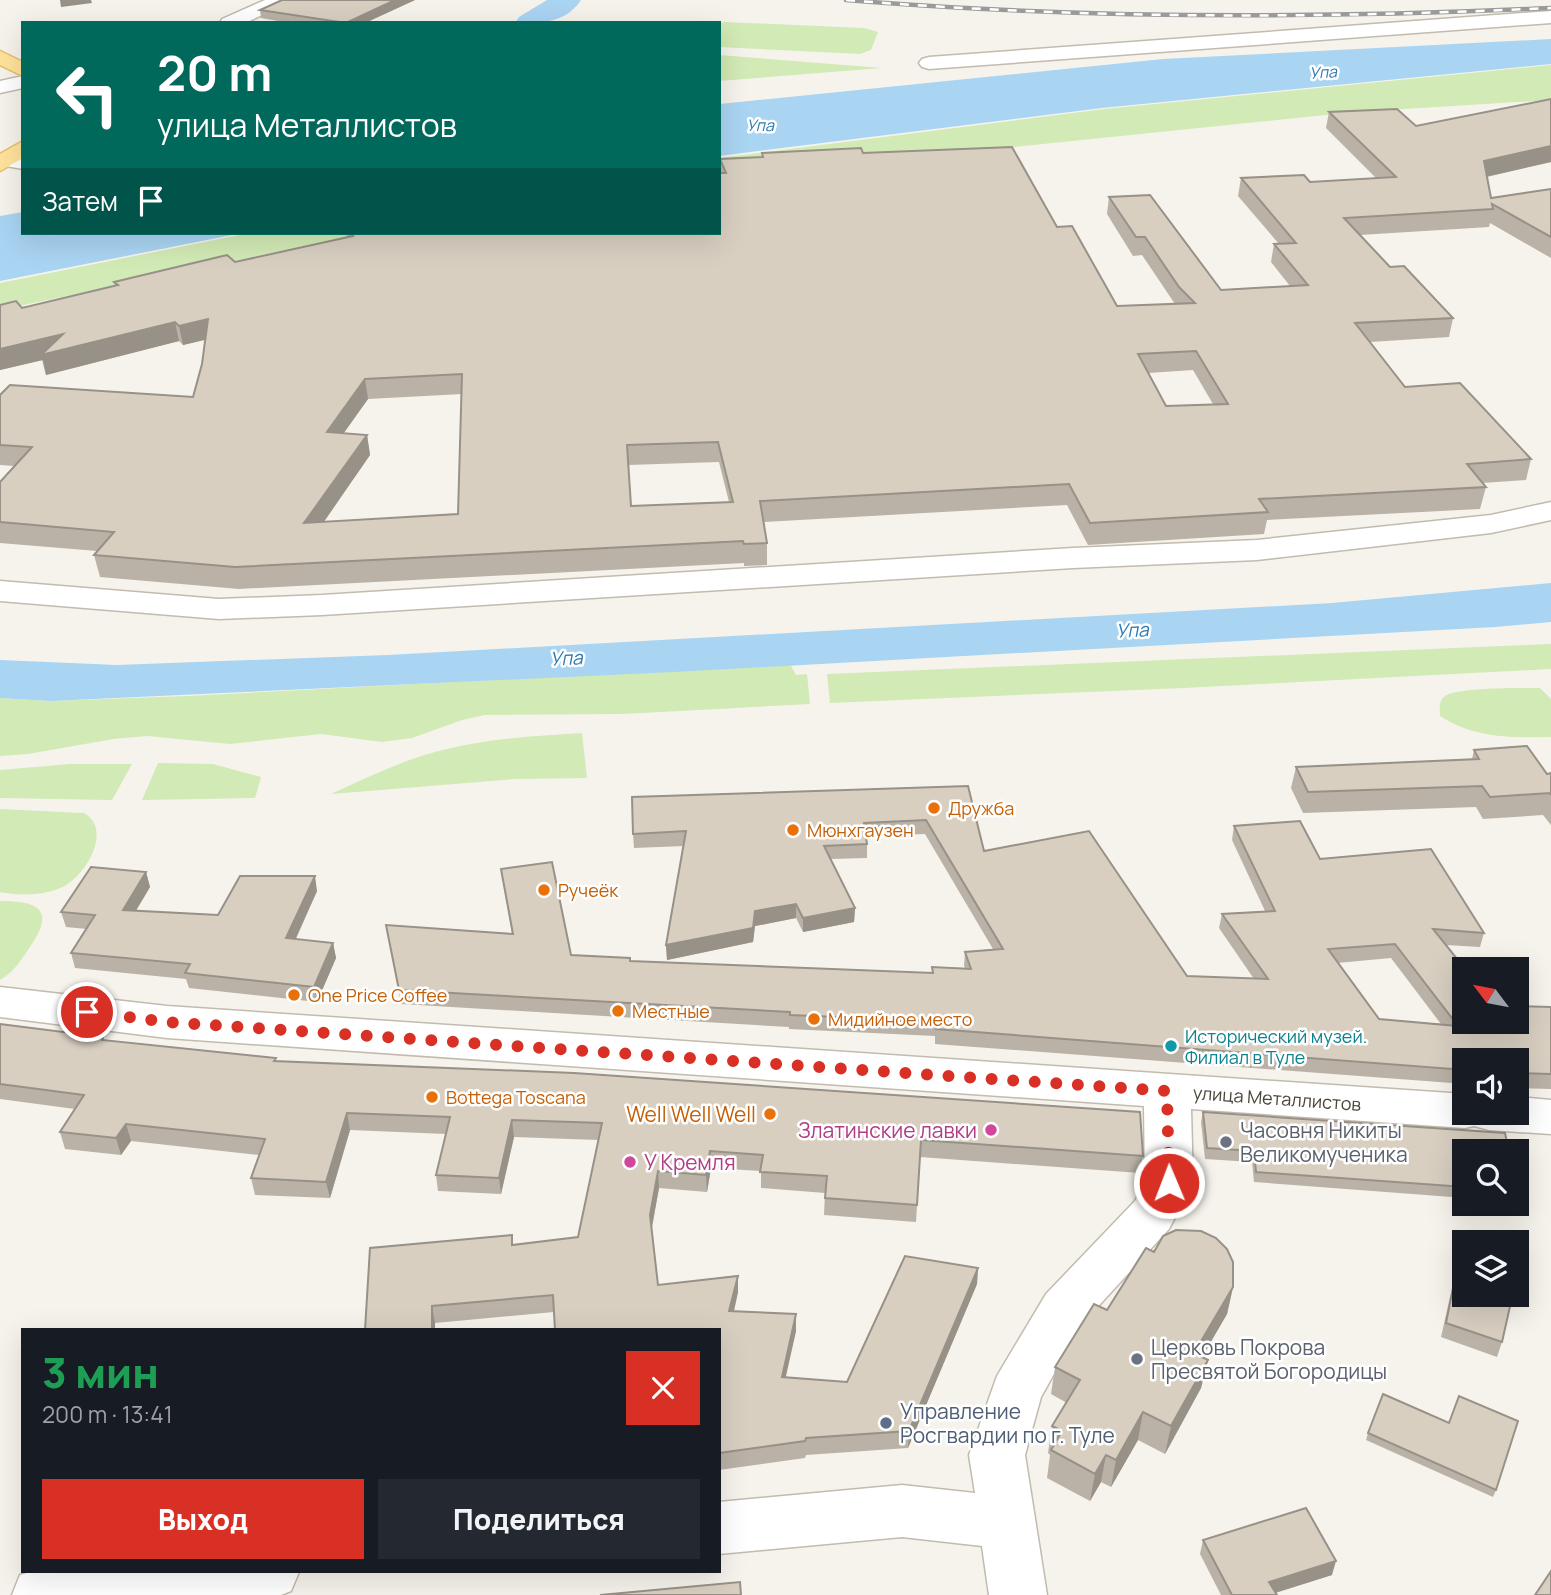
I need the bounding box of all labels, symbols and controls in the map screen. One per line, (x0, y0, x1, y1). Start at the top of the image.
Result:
text: 20 m (157, 39, 272, 106)
icon: left (42, 49, 133, 140)
water label: Упа (1308, 60, 1339, 84)
text: улица Металлистов (157, 103, 457, 147)
water label: Упа (746, 114, 775, 136)
icon: arrive (132, 182, 170, 220)
text: Затем (42, 183, 118, 219)
water label: Упа (1115, 616, 1151, 644)
water label: Упа (549, 644, 585, 672)
place label: Дружба (948, 796, 1014, 820)
marker: Дружба (926, 800, 942, 816)
place label: Мюнхгаузен (807, 818, 914, 842)
marker: Мюнхгаузен (785, 822, 801, 838)
place label: Ручеёк (558, 878, 619, 902)
marker: Ручеёк (536, 882, 552, 898)
north arrow (1452, 957, 1530, 1034)
map controls (1452, 957, 1529, 1307)
pin (57, 982, 117, 1042)
place label: One Price Coffee (308, 983, 447, 1007)
marker: One Price Coffee (286, 987, 302, 1003)
icon: arrive (68, 993, 106, 1031)
place label: Местные (632, 999, 710, 1023)
marker: Местные (610, 1003, 626, 1019)
place label: Мидийное место (828, 1007, 972, 1031)
marker: Мидийное место (806, 1011, 822, 1027)
place label: Исторический музей. Филиал в Туле (1185, 1024, 1367, 1069)
marker: Исторический музей. Филиал в Туле (1163, 1038, 1179, 1054)
button: sound (1452, 1048, 1529, 1125)
street label: улица Металлистов (1192, 1080, 1362, 1116)
place label: Bottega Toscana (446, 1085, 586, 1109)
marker: Bottega Toscana (424, 1089, 440, 1105)
place label: Well Well Well (626, 1100, 756, 1128)
marker: Well Well Well (762, 1106, 778, 1122)
place label: Златинские лавки (798, 1116, 977, 1144)
place label: Часовня Никиты Великомученика (1240, 1116, 1408, 1168)
marker: Златинские лавки (983, 1122, 999, 1138)
marker: Часовня Никиты Великомученика (1218, 1134, 1234, 1150)
button: search (1452, 1139, 1529, 1216)
position arrow (1132, 1146, 1206, 1220)
place label: У Кремля (644, 1148, 736, 1176)
marker: У Кремля (622, 1154, 638, 1170)
button: layers (1452, 1230, 1529, 1307)
place label: Церковь Покрова Пресвятой Богородицы (1151, 1333, 1387, 1385)
text: 3 мин (42, 1343, 159, 1401)
button: close (626, 1351, 700, 1425)
marker: Церковь Покрова Пресвятой Богородицы (1129, 1351, 1145, 1367)
place label: Управление Росгвардии по г. Туле (900, 1397, 1115, 1449)
text: 200 m · 13:41 (42, 1398, 173, 1430)
marker: Управление Росгвардии по г. Туле (878, 1415, 894, 1431)
button: Выход (42, 1479, 364, 1559)
button: Поделиться (378, 1479, 700, 1559)

